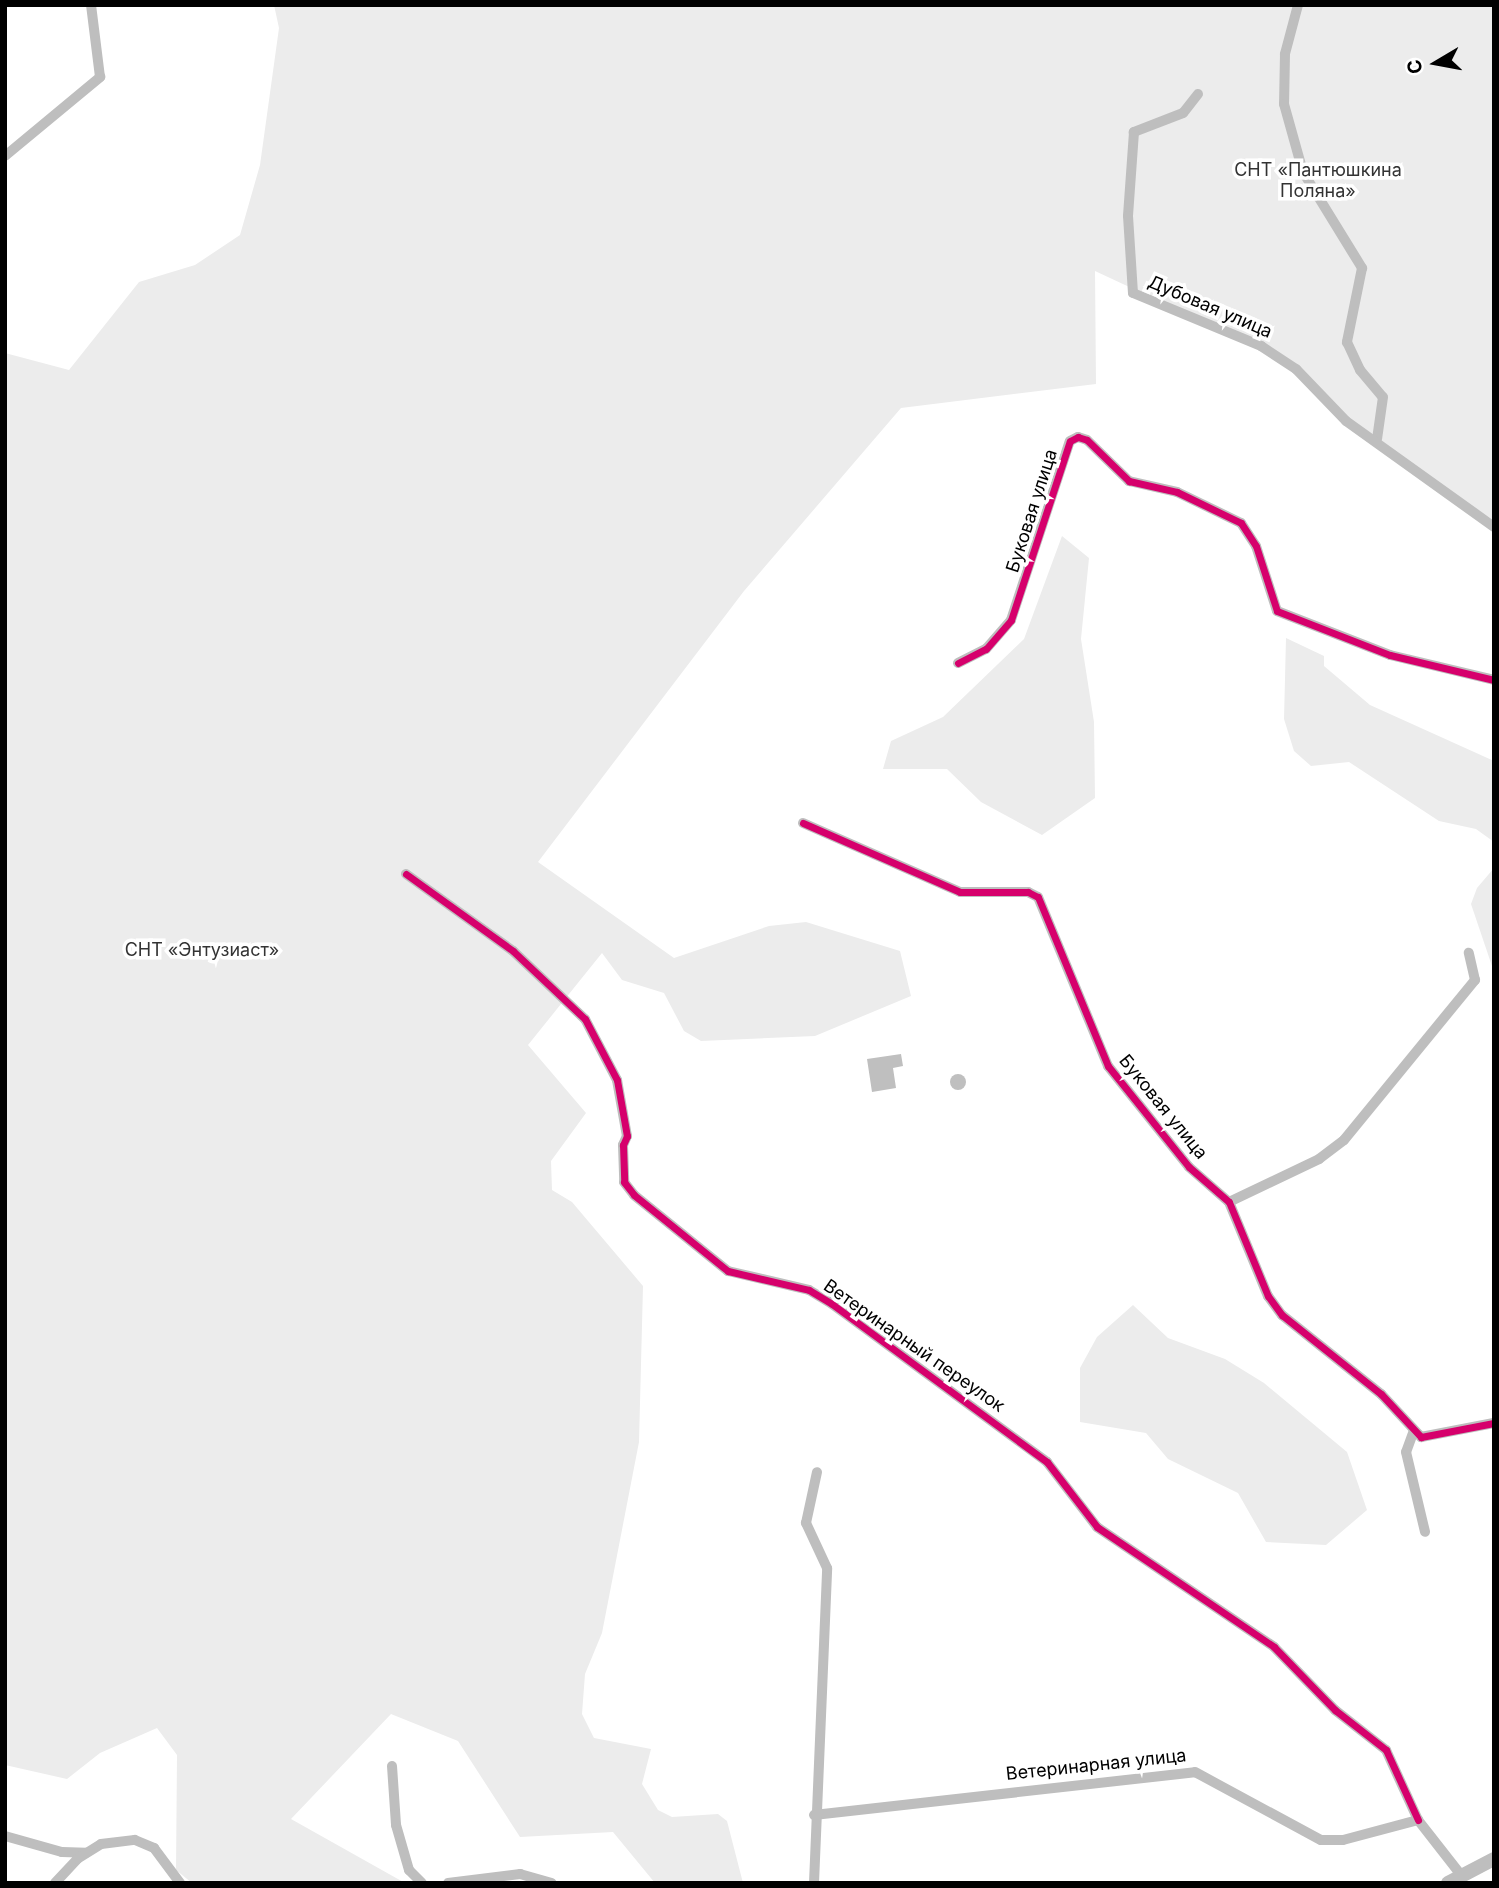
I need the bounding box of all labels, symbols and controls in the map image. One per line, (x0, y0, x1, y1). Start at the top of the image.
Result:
north arrow (1401, 28, 1471, 98)
text: С (1402, 58, 1427, 76)
park label: СНТ «Пантюшкина Поляна» (1234, 160, 1402, 202)
street label: Дубовая улица (1145, 271, 1275, 343)
street label: Буковая улица (1002, 447, 1062, 575)
park label: СНТ «Энтузиаст» (125, 939, 279, 961)
street label: Буковая улица (1114, 1050, 1212, 1164)
street label: Ветеринарный переулок (819, 1275, 1009, 1417)
street label: Ветеринарная улица (1005, 1745, 1187, 1785)

